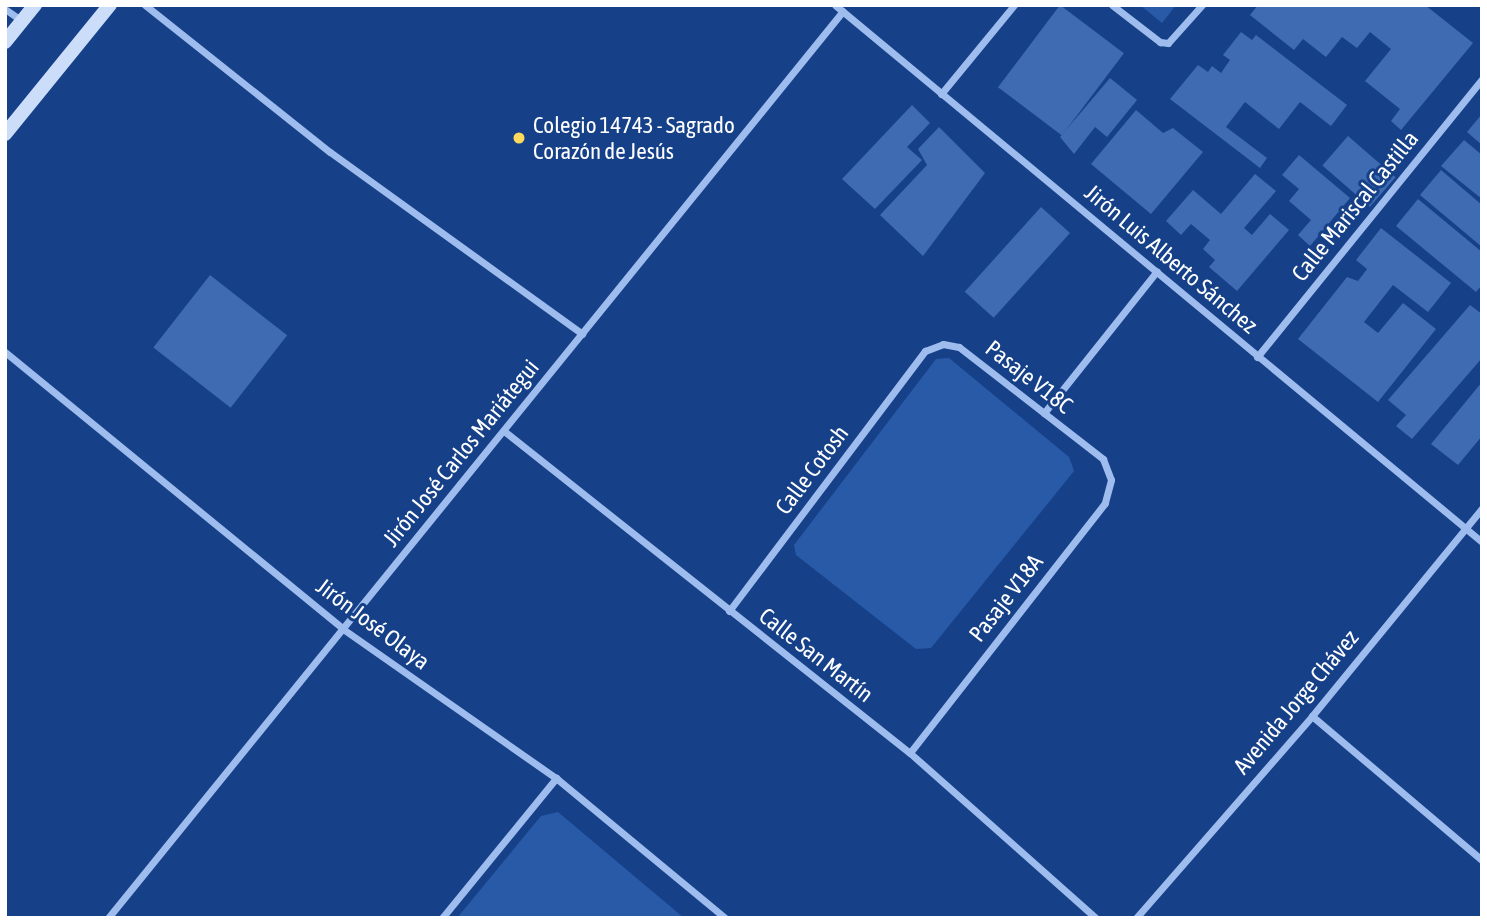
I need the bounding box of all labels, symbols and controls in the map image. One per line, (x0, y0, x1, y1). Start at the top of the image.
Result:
place label: Colegio 14743 - Sagrado Corazón de Jesús (533, 111, 735, 165)
street label: Calle Mariscal Castilla (1286, 125, 1424, 287)
marker: Colegio 14743 - Sagrado Corazón de Jesús (511, 130, 527, 146)
street label: Jirón Luis Alberto Sánchez (1079, 179, 1263, 339)
street label: Pasaje V18C (980, 335, 1078, 419)
street label: Jirón José Carlos Mariátegui (377, 354, 545, 552)
street label: Calle Cotosh (770, 420, 854, 520)
street label: Pasaje V18A (963, 549, 1049, 647)
street label: Jirón José Olaya (311, 572, 435, 676)
street label: Calle San Martín (754, 602, 878, 708)
street label: Avenida Jorge Chávez (1228, 624, 1364, 780)

